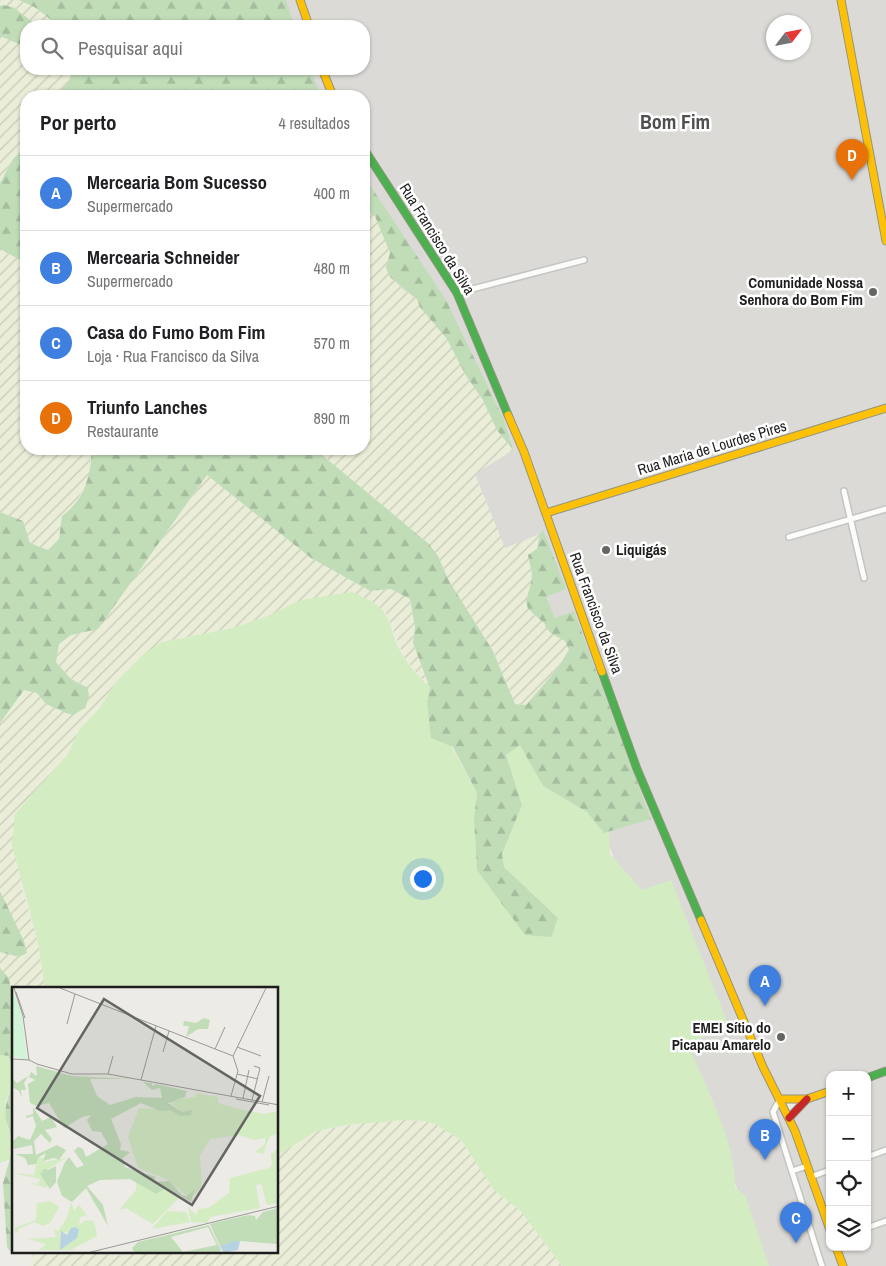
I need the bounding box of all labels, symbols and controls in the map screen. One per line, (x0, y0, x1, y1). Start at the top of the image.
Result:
north arrow (766, 15, 811, 60)
search box (20, 20, 370, 75)
icon: search (38, 34, 66, 62)
text: Pesquisar aqui (78, 35, 183, 61)
text: Por perto (40, 108, 117, 137)
district label: Bom Fim (640, 108, 710, 135)
text: 4 resultados (279, 112, 350, 134)
pin: D (836, 139, 868, 180)
text: Mercearia Bom Sucesso (87, 169, 267, 195)
street label: Rua Francisco da Silva (395, 179, 480, 299)
text: A (51, 182, 61, 204)
text: 400 m (314, 182, 350, 204)
text: Supermercado (87, 195, 173, 217)
text: Mercearia Schneider (87, 244, 239, 270)
text: B (51, 257, 61, 279)
text: 480 m (314, 257, 350, 279)
text: Supermercado (87, 270, 173, 292)
place label: Comunidade Nossa Senhora do Bom Fim (739, 272, 863, 310)
marker: Comunidade Nossa Senhora do Bom Fim (867, 286, 879, 298)
text: Casa do Fumo Bom Fim (87, 319, 265, 345)
text: C (51, 332, 61, 354)
text: 570 m (314, 332, 350, 354)
text: Loja · Rua Francisco da Silva (87, 345, 259, 367)
text: Triunfo Lanches (87, 394, 207, 420)
text: D (51, 407, 61, 429)
text: 890 m (314, 407, 350, 429)
street label: Rua Maria de Lourdes Pires (635, 415, 789, 480)
text: Restaurante (87, 420, 158, 442)
place label: Liquigás (616, 539, 667, 560)
marker: Liquigás (600, 544, 612, 556)
street label: Rua Francisco da Silva (565, 549, 628, 677)
your location (410, 866, 436, 892)
pin: A (749, 965, 781, 1006)
inset map (12, 987, 279, 1254)
place label: EMEI Sítio do Picapau Amarelo (672, 1017, 771, 1055)
marker: EMEI Sítio do Picapau Amarelo (775, 1031, 787, 1043)
map controls (826, 1071, 871, 1251)
button: + (826, 1071, 871, 1116)
button: − (826, 1116, 871, 1161)
pin: B (749, 1119, 781, 1160)
button: locate (826, 1161, 871, 1206)
pin: C (780, 1202, 812, 1243)
button: layers (826, 1206, 871, 1251)

